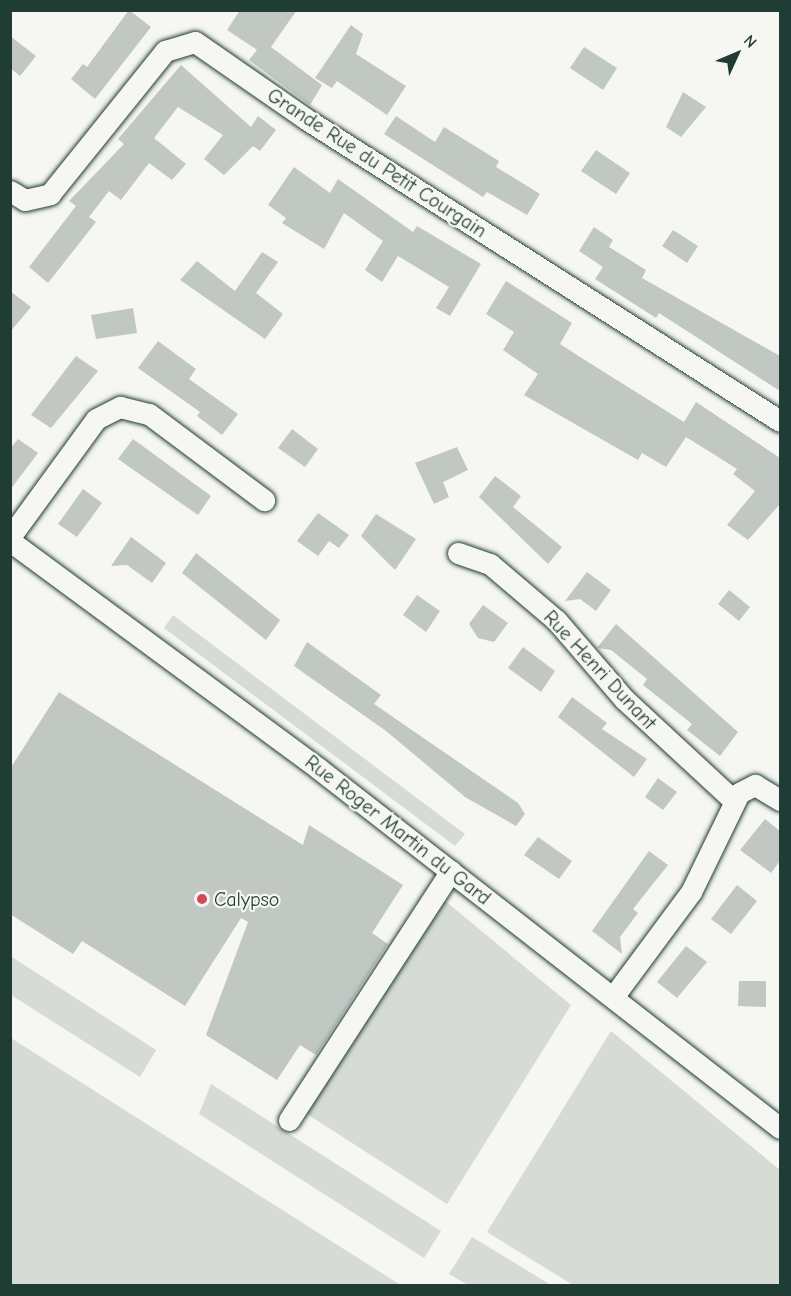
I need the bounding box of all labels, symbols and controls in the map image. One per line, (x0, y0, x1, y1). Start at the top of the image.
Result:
north arrow (707, 24, 767, 84)
text: N (740, 31, 760, 52)
street label: Grande Rue du Petit Courgain (263, 83, 491, 243)
street label: Rue Henri Dunant (539, 605, 661, 735)
street label: Rue Roger Martin du Gard (300, 750, 496, 910)
place label: Calypso (214, 887, 279, 911)
marker: Calypso (195, 892, 209, 906)

